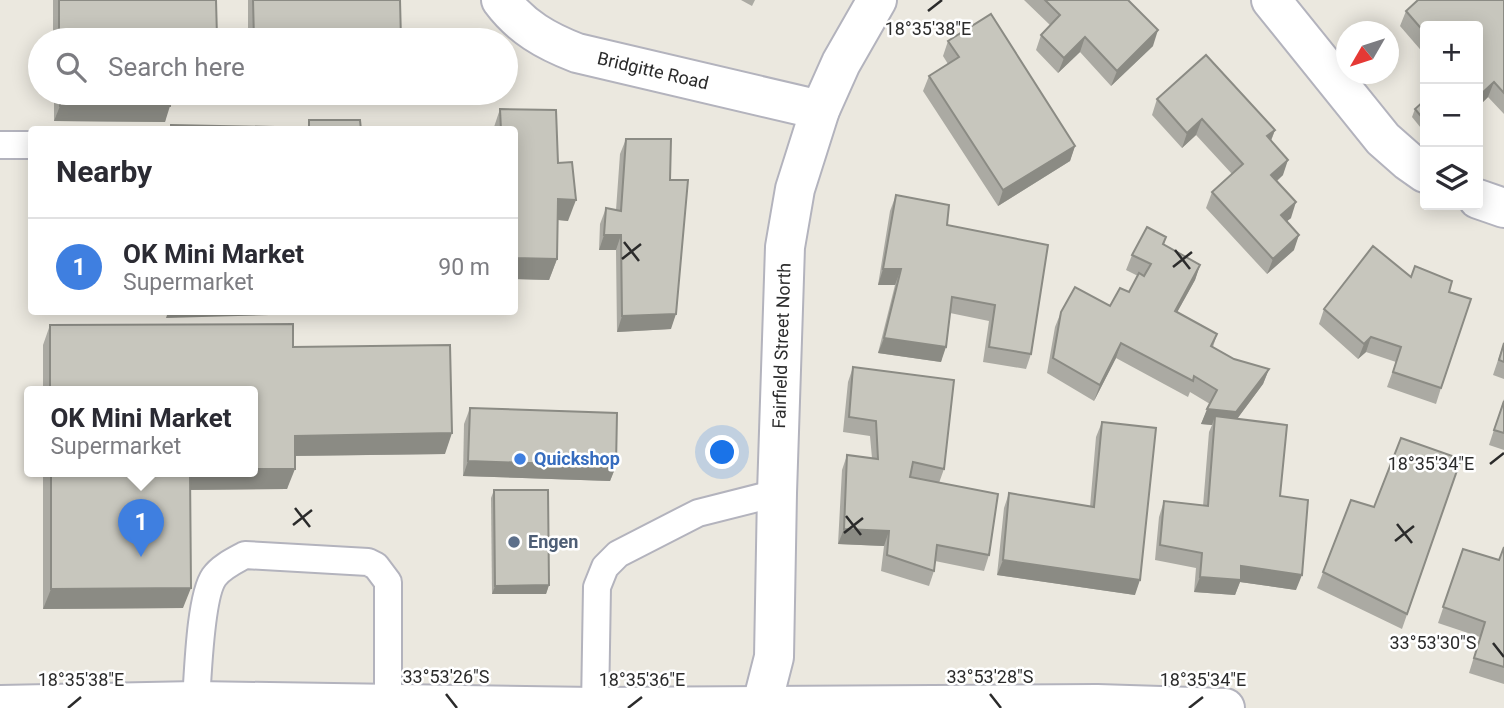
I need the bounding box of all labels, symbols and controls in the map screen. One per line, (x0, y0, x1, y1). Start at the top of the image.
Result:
text: 18°35'38"E (885, 18, 971, 39)
north arrow (1336, 21, 1399, 84)
map controls (1420, 21, 1483, 210)
button: + (1420, 21, 1483, 84)
search box (28, 28, 518, 105)
street label: Bridgitte Road (595, 47, 711, 94)
icon: search (52, 48, 90, 86)
text: Search here (108, 52, 245, 82)
button: − (1420, 84, 1483, 147)
button: layers (1420, 147, 1483, 210)
text: Nearby (56, 154, 152, 189)
text: OK Mini Market (123, 239, 304, 269)
text: 1 (72, 254, 86, 281)
text: 90 m (438, 254, 490, 281)
street label: Fairfield Street North (768, 262, 794, 429)
text: Supermarket (123, 269, 254, 296)
popup (24, 386, 258, 477)
text: OK Mini Market (50, 403, 232, 433)
text: Supermarket (50, 433, 181, 460)
your location (705, 435, 739, 469)
place label: Quickshop (534, 448, 620, 469)
marker: Quickshop (512, 451, 528, 467)
text: 18°35'34"E (1388, 453, 1474, 474)
pin: 1 (118, 499, 164, 557)
place label: Engen (528, 531, 578, 552)
marker: Engen (506, 534, 522, 550)
text: 33°53'30"S (1389, 632, 1477, 653)
text: 33°53'26"S (402, 666, 490, 687)
text: 33°53'28"S (946, 666, 1034, 687)
text: 18°35'38"E (38, 669, 124, 690)
text: 18°35'36"E (599, 669, 685, 690)
text: 18°35'34"E (1160, 669, 1246, 690)

